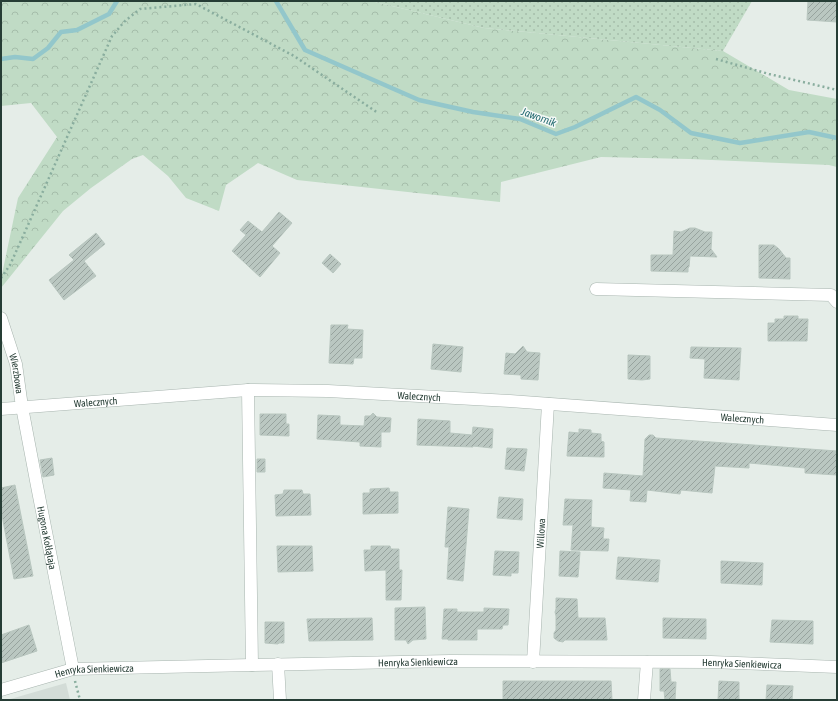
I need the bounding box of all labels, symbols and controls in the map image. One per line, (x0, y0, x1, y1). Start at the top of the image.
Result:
water label: Jawornik (519, 105, 558, 129)
street label: Wierzbowa (7, 352, 26, 395)
street label: Walecznych (397, 389, 441, 403)
street label: Walecznych (74, 395, 118, 409)
street label: Walecznych (720, 411, 765, 425)
street label: Hugona Kołłątaja (36, 505, 59, 571)
street label: Willowa (534, 518, 547, 548)
street label: Henryka Sienkiewicza (378, 655, 458, 668)
street label: Henryka Sienkiewicza (702, 656, 782, 670)
street label: Henryka Sienkiewicza (53, 662, 134, 680)

